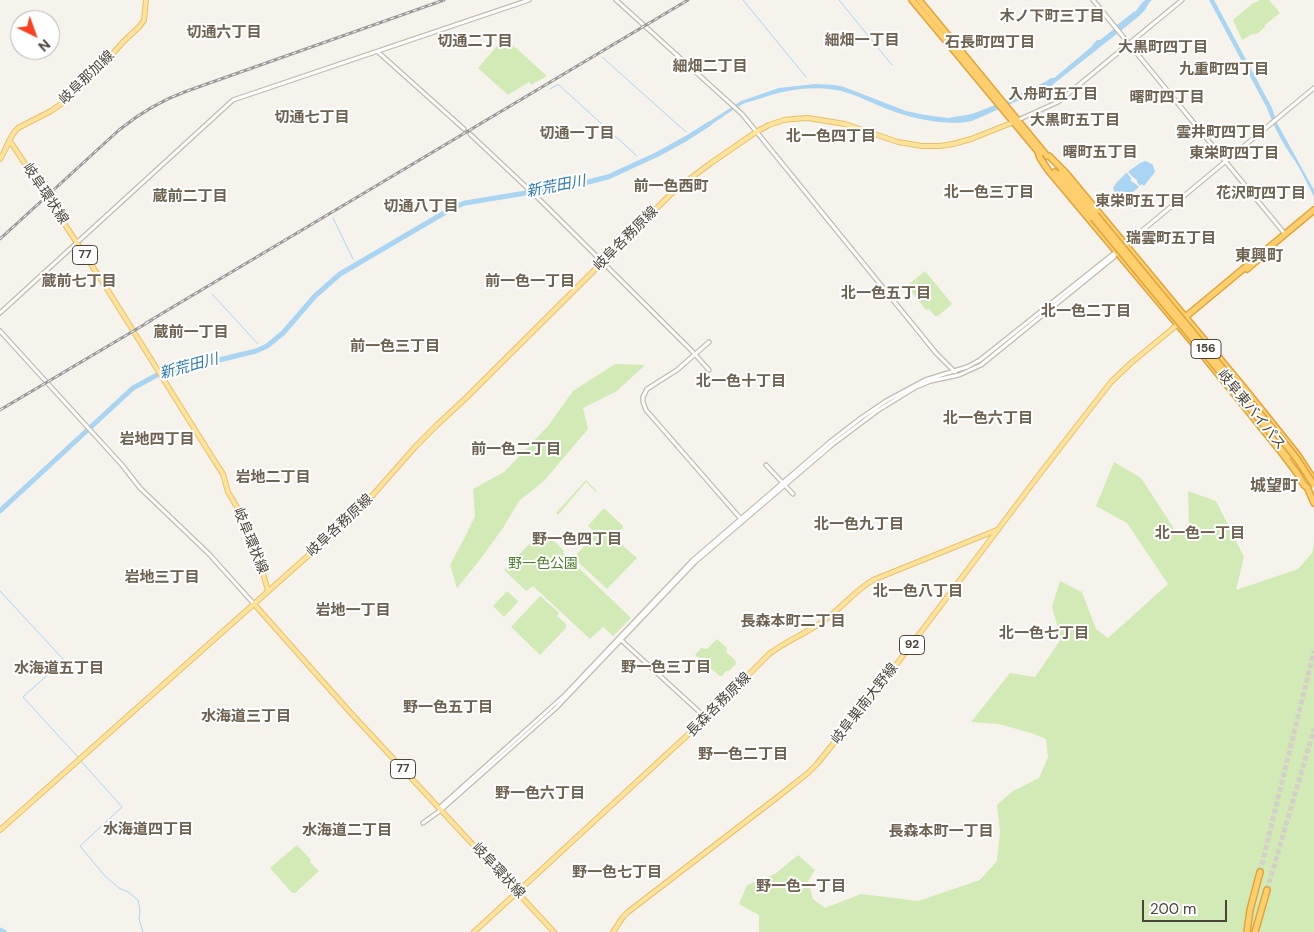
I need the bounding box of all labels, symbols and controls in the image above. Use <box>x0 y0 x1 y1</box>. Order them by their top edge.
district label: 木ノ下町三丁目 <box>1000 8 1104 26</box>
north arrow <box>10 10 60 60</box>
district label: 切通六丁目 <box>187 24 261 42</box>
district label: 細畑一丁目 <box>825 32 899 50</box>
district label: 切通二丁目 <box>438 33 512 51</box>
district label: 石長町四丁目 <box>945 34 1035 52</box>
text: N <box>35 35 54 56</box>
district label: 大黒町四丁目 <box>1118 39 1208 57</box>
street label: 岐阜那加線 <box>56 48 118 108</box>
district label: 細畑二丁目 <box>673 58 747 76</box>
district label: 九重町四丁目 <box>1179 61 1269 79</box>
district label: 入舟町五丁目 <box>1008 86 1098 104</box>
district label: 曙町四丁目 <box>1130 89 1204 107</box>
district label: 切通七丁目 <box>275 109 349 127</box>
district label: 大黒町五丁目 <box>1030 112 1120 130</box>
district label: 雲井町四丁目 <box>1176 124 1266 142</box>
district label: 切通一丁目 <box>540 125 614 143</box>
district label: 北一色四丁目 <box>786 128 876 146</box>
district label: 曙町五丁目 <box>1063 144 1137 162</box>
district label: 東栄町四丁目 <box>1189 145 1279 163</box>
street label: 岐阜環状線 <box>18 160 72 228</box>
water label: 新荒田川 <box>525 172 587 202</box>
district label: 前一色西町 <box>634 178 708 196</box>
district label: 北一色三丁目 <box>944 184 1034 202</box>
district label: 花沢町四丁目 <box>1216 185 1306 203</box>
district label: 蔵前二丁目 <box>153 188 227 206</box>
district label: 東栄町五丁目 <box>1095 193 1185 211</box>
district label: 切通八丁目 <box>384 198 458 216</box>
street label: 岐阜各務原線 <box>590 203 662 275</box>
district label: 瑞雲町五丁目 <box>1126 230 1216 248</box>
road number: 77 <box>72 246 98 264</box>
district label: 東興町 <box>1235 247 1283 267</box>
district label: 蔵前七丁目 <box>42 273 116 291</box>
district label: 前一色一丁目 <box>485 273 575 291</box>
district label: 北一色五丁目 <box>841 285 931 303</box>
district label: 北一色二丁目 <box>1041 303 1131 321</box>
district label: 蔵前一丁目 <box>154 324 228 342</box>
district label: 前一色三丁目 <box>350 338 440 356</box>
road number: 156 <box>1191 339 1221 358</box>
water label: 新荒田川 <box>158 351 220 383</box>
street label: 岐阜東バイパス <box>1214 367 1288 453</box>
district label: 北一色十丁目 <box>696 373 786 391</box>
district label: 北一色六丁目 <box>943 410 1033 428</box>
district label: 岩地四丁目 <box>120 431 194 449</box>
district label: 前一色二丁目 <box>471 441 561 459</box>
district label: 岩地二丁目 <box>236 469 310 487</box>
district label: 城望町 <box>1250 477 1298 497</box>
street label: 岐阜各務原線 <box>304 491 376 561</box>
street label: 岐阜環状線 <box>229 505 271 577</box>
district label: 北一色九丁目 <box>814 516 904 534</box>
district label: 北一色一丁目 <box>1155 525 1245 543</box>
district label: 野一色四丁目 <box>532 531 622 549</box>
park label: 野一色公園 <box>508 556 578 572</box>
district label: 岩地三丁目 <box>125 569 199 587</box>
district label: 北一色八丁目 <box>873 583 963 601</box>
district label: 岩地一丁目 <box>316 602 390 620</box>
district label: 長森本町二丁目 <box>741 613 845 631</box>
district label: 北一色七丁目 <box>999 625 1089 643</box>
road number: 92 <box>900 636 924 654</box>
district label: 野一色三丁目 <box>621 659 711 677</box>
district label: 水海道五丁目 <box>14 660 104 678</box>
street label: 岐阜巣南大野線 <box>828 660 902 748</box>
street label: 長森各務原線 <box>683 669 755 741</box>
district label: 野一色五丁目 <box>403 699 493 717</box>
district label: 水海道三丁目 <box>201 708 291 726</box>
district label: 野一色二丁目 <box>698 746 788 764</box>
road number: 77 <box>390 760 416 779</box>
district label: 野一色六丁目 <box>495 785 585 803</box>
district label: 水海道四丁目 <box>103 821 193 839</box>
district label: 水海道二丁目 <box>302 822 392 840</box>
district label: 長森本町一丁目 <box>889 823 993 841</box>
street label: 岐阜環状線 <box>468 840 528 902</box>
district label: 野一色七丁目 <box>572 864 662 882</box>
district label: 野一色一丁目 <box>756 878 846 896</box>
scale bar <box>1144 890 1229 922</box>
text: 200 m <box>1150 899 1196 919</box>

